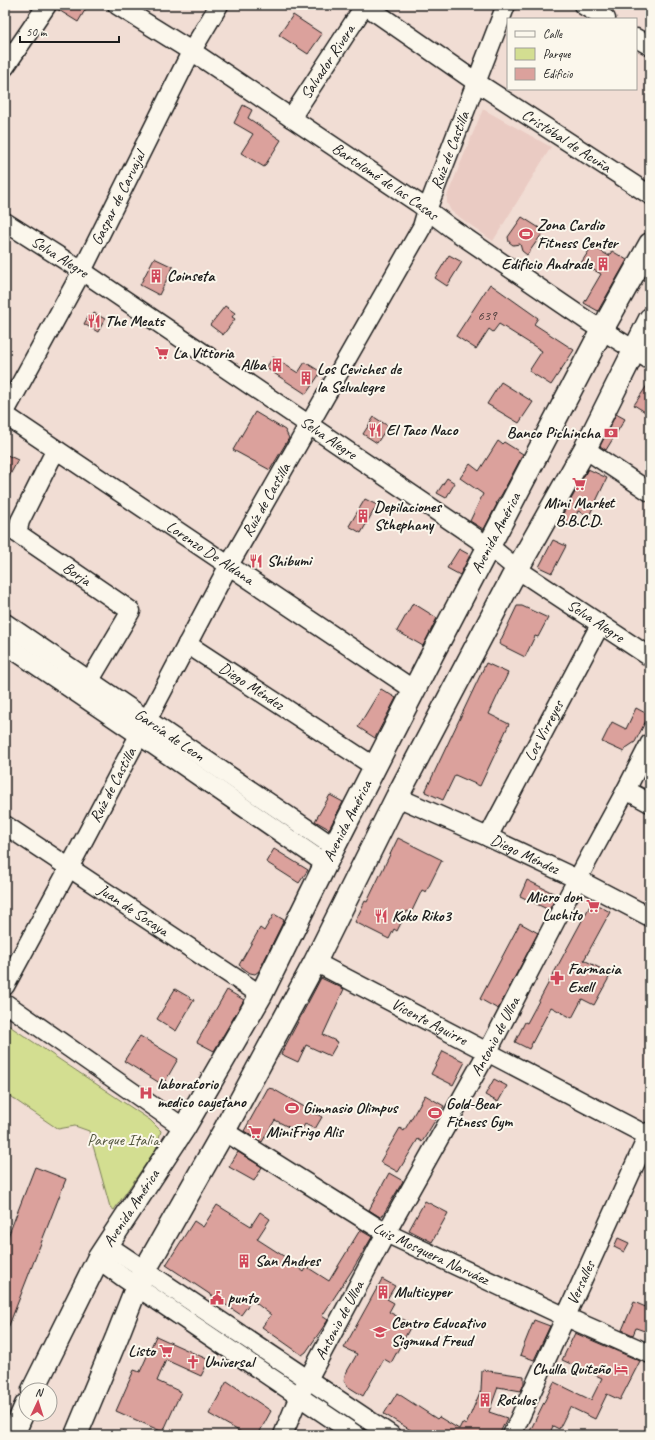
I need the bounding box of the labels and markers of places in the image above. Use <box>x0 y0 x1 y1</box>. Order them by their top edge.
place label: Zona Cardio Fitness Center <box>537 215 620 253</box>
sports icon: Zona Cardio Fitness Center <box>518 226 534 242</box>
place label: Edificio Andrade <box>501 254 594 274</box>
building icon: Edificio Andrade <box>595 256 611 272</box>
place label: Coinseta <box>167 266 216 286</box>
building icon: Coinseta <box>148 268 164 284</box>
place label: The Meats <box>105 311 165 331</box>
restaurant icon: The Meats <box>86 313 102 329</box>
place label: La Vittoria <box>173 343 235 363</box>
supermarket icon: La Vittoria <box>154 345 170 361</box>
place label: Alba <box>241 355 268 375</box>
building icon: Alba <box>269 357 285 373</box>
place label: Los Ceviches de la Selvalegre <box>317 359 403 397</box>
building icon: Los Ceviches de la Selvalegre <box>298 370 314 386</box>
place label: El Taco Naco <box>386 420 459 440</box>
restaurant icon: El Taco Naco <box>367 422 383 438</box>
place label: Banco Pichincha <box>507 423 601 443</box>
bank icon: Banco Pichincha <box>603 425 619 441</box>
supermarket icon: Mini Market B.B.C.D. <box>571 476 587 492</box>
place label: Mini Market B.B.C.D. <box>544 493 616 531</box>
place label: Depilaciones Sthephany <box>374 497 443 535</box>
building icon: Depilaciones Sthephany <box>355 508 371 524</box>
place label: Shibumi <box>267 551 314 571</box>
restaurant icon: Shibumi <box>248 553 264 569</box>
place label: Micro don Luchito <box>526 887 583 925</box>
supermarket icon: Micro don Luchito <box>585 898 601 914</box>
place label: Koko Riko3 <box>392 906 453 926</box>
restaurant icon: Koko Riko3 <box>373 908 389 924</box>
place label: Farmacia Exell <box>568 959 622 997</box>
pharmacy icon: Farmacia Exell <box>549 970 565 986</box>
place label: laboratorio medico cayetano <box>157 1074 247 1112</box>
hospital icon: laboratorio medico cayetano <box>138 1085 154 1101</box>
place label: Gold-Bear Fitness Gym <box>446 1094 513 1132</box>
place label: Gimnasio Olimpus <box>303 1098 399 1118</box>
sports icon: Gimnasio Olimpus <box>284 1100 300 1116</box>
sports icon: Gold-Bear Fitness Gym <box>427 1105 443 1121</box>
place label: MiniFrigo Alis <box>266 1122 345 1142</box>
supermarket icon: MiniFrigo Alis <box>247 1124 263 1140</box>
place label: San Andres <box>255 1251 322 1271</box>
building icon: San Andres <box>236 1253 252 1269</box>
place label: Multicyper <box>394 1282 454 1302</box>
building icon: Multicyper <box>375 1284 391 1300</box>
place label: punto <box>228 1288 260 1308</box>
public building icon: punto <box>209 1290 225 1306</box>
place label: Centro Educativo Sigmund Freud <box>391 1313 487 1351</box>
school or university icon: Centro Educativo Sigmund Freud <box>372 1324 388 1340</box>
place label: Listo <box>128 1341 157 1361</box>
supermarket icon: Listo <box>158 1343 174 1359</box>
place label: Universal <box>204 1352 257 1372</box>
church icon: Universal <box>185 1354 201 1370</box>
place label: Chulla Quiteño <box>532 1359 611 1379</box>
hotel icon: Chulla Quiteño <box>613 1361 629 1377</box>
place label: Rotulos <box>496 1390 537 1410</box>
building icon: Rotulos <box>477 1392 493 1408</box>

